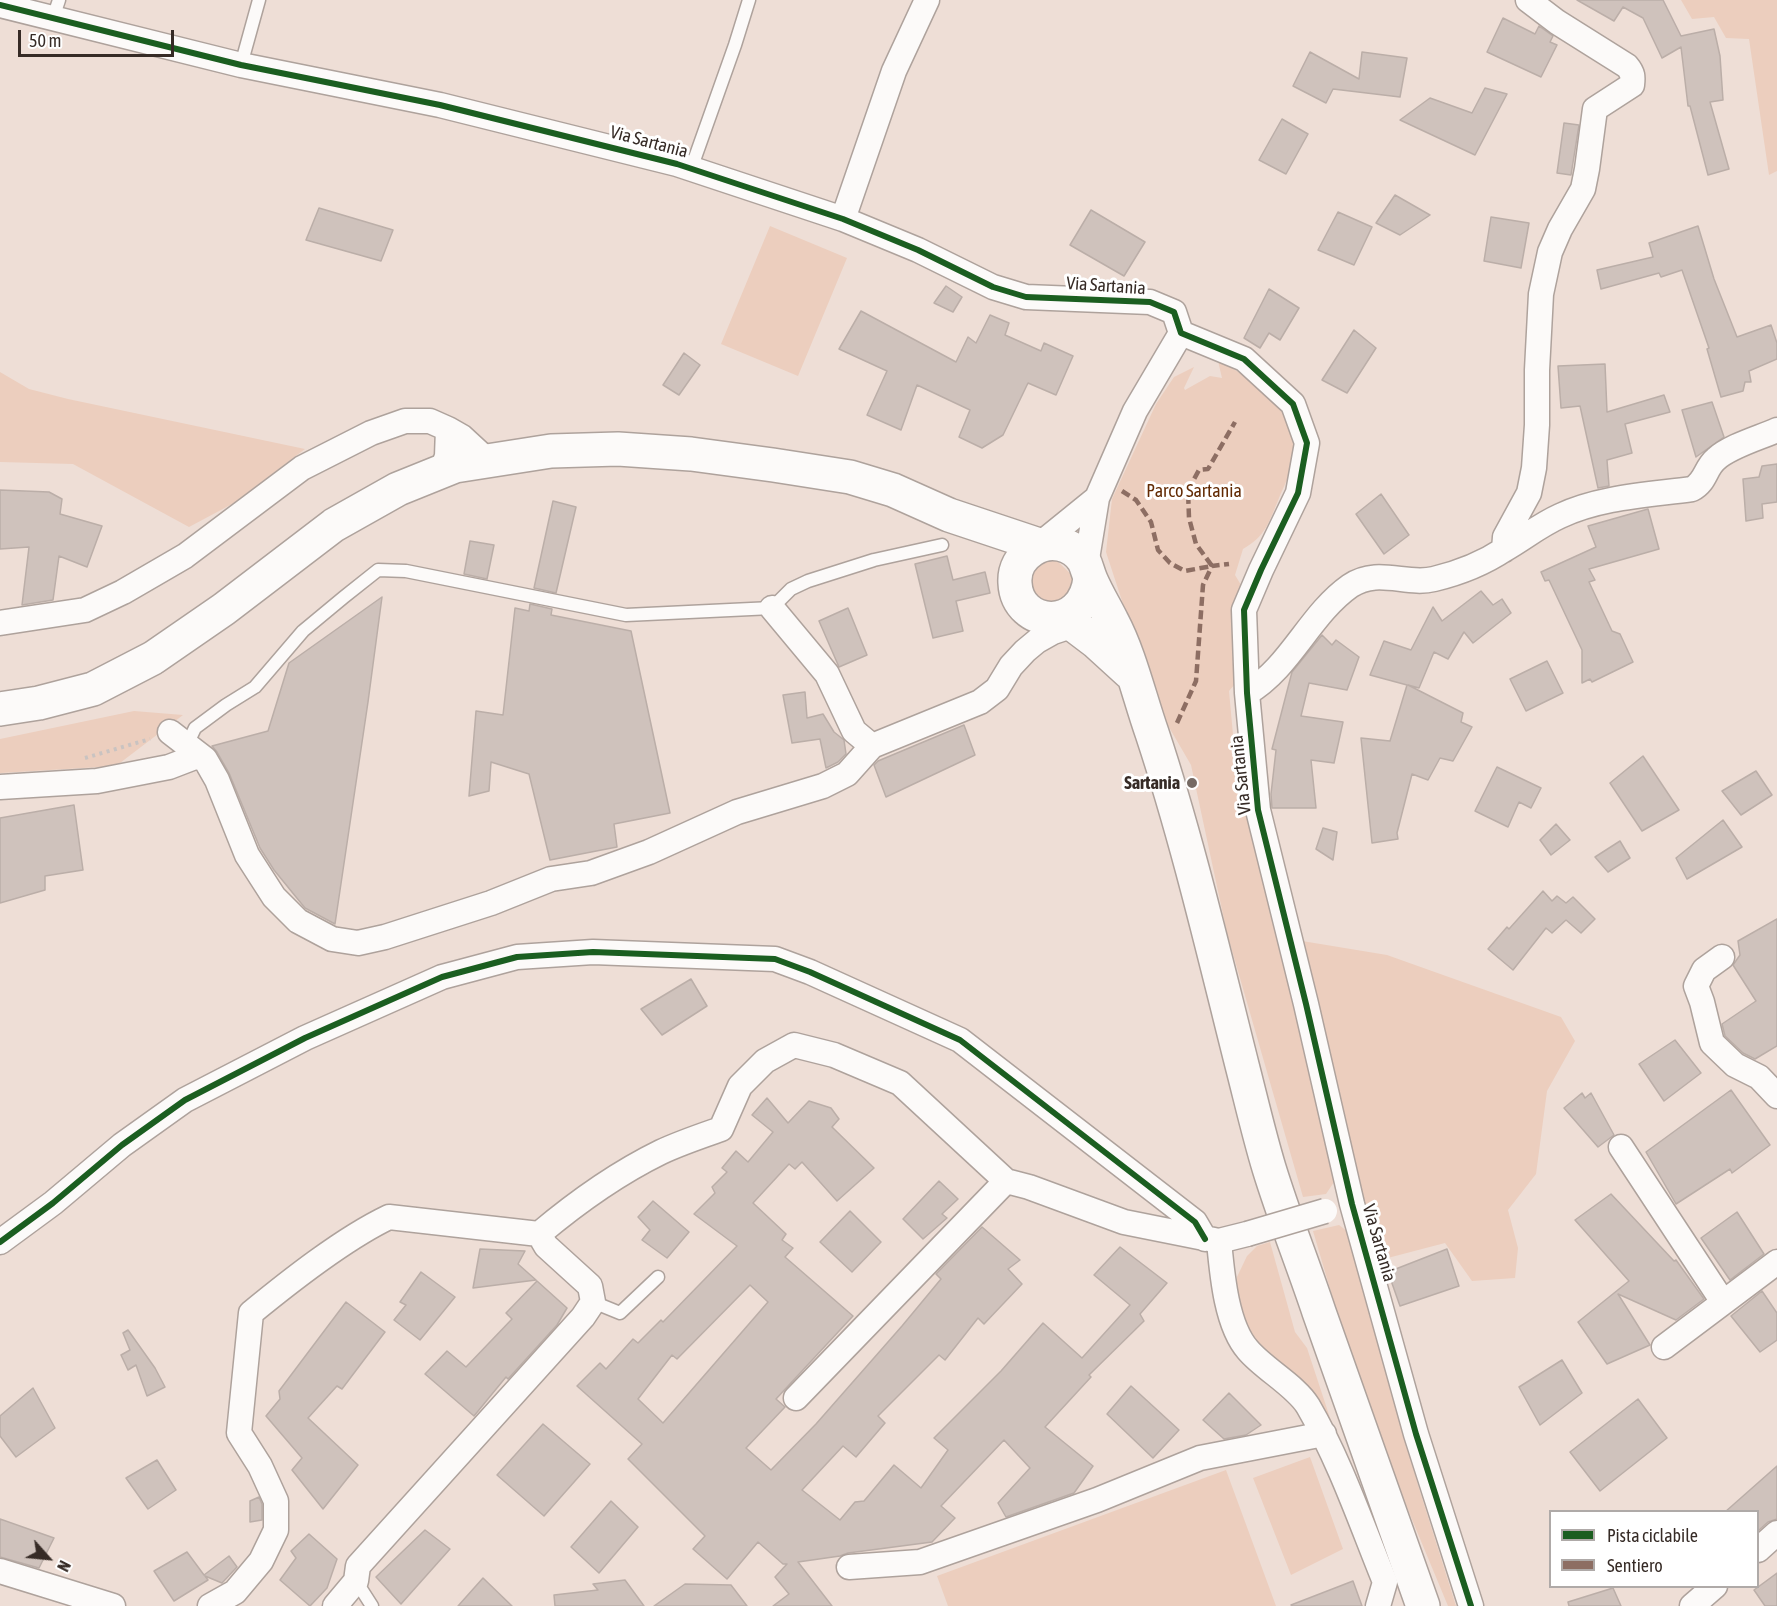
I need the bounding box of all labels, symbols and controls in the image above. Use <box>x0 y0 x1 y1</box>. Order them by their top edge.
scale bar <box>21 18 177 56</box>
text: 50 m <box>29 30 61 51</box>
street label: Via Sartania <box>608 121 690 163</box>
street label: Via Sartania <box>1066 272 1146 300</box>
park label: Parco Sartania <box>1146 480 1242 502</box>
street label: Via Sartania <box>1226 734 1256 816</box>
place label: Sartania <box>1124 772 1180 794</box>
marker: Sartania <box>1185 776 1199 790</box>
street label: Via Sartania <box>1358 1202 1400 1284</box>
legend <box>1549 1510 1759 1588</box>
text: Pista ciclabile <box>1607 1525 1698 1546</box>
north arrow <box>18 1528 78 1588</box>
text: Sentiero <box>1607 1555 1663 1576</box>
text: N <box>54 1558 74 1574</box>

